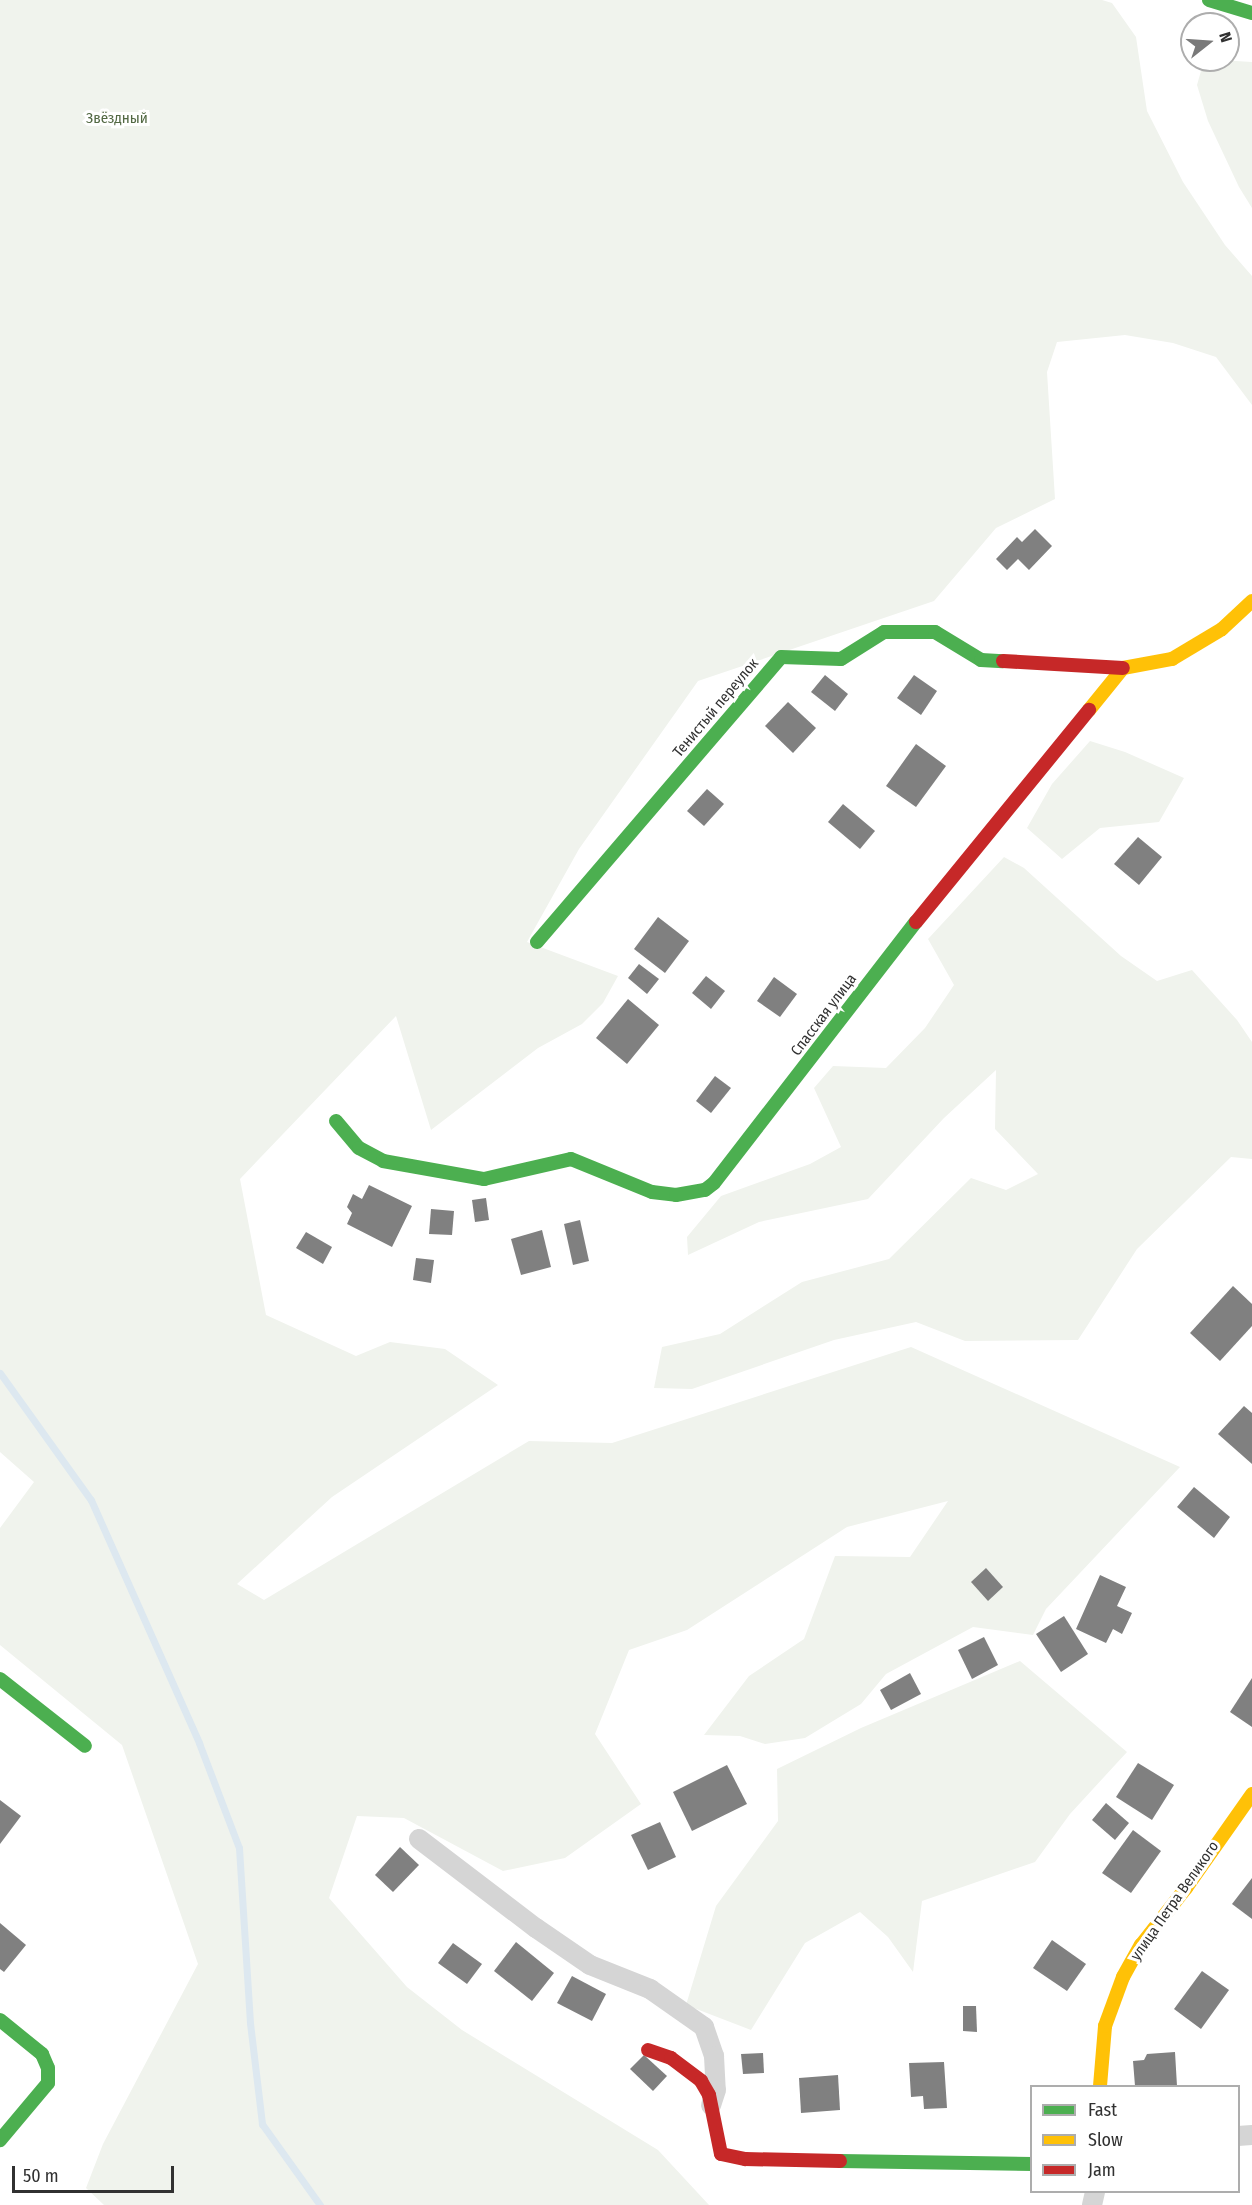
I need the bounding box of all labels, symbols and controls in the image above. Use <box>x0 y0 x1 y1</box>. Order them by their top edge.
north arrow <box>1180 12 1240 72</box>
text: N <box>1215 30 1236 45</box>
park label: Звёздный <box>86 110 148 128</box>
street label: Тенистый переулок <box>669 655 763 761</box>
street label: Спасская улица <box>787 970 861 1060</box>
street label: улица Петра Великого <box>1127 1838 1223 1964</box>
legend <box>1030 2085 1240 2193</box>
text: Fast <box>1088 2099 1117 2121</box>
text: Slow <box>1088 2129 1123 2151</box>
scale bar <box>15 2154 177 2192</box>
text: Jam <box>1088 2159 1116 2181</box>
text: 50 m <box>23 2165 59 2187</box>

